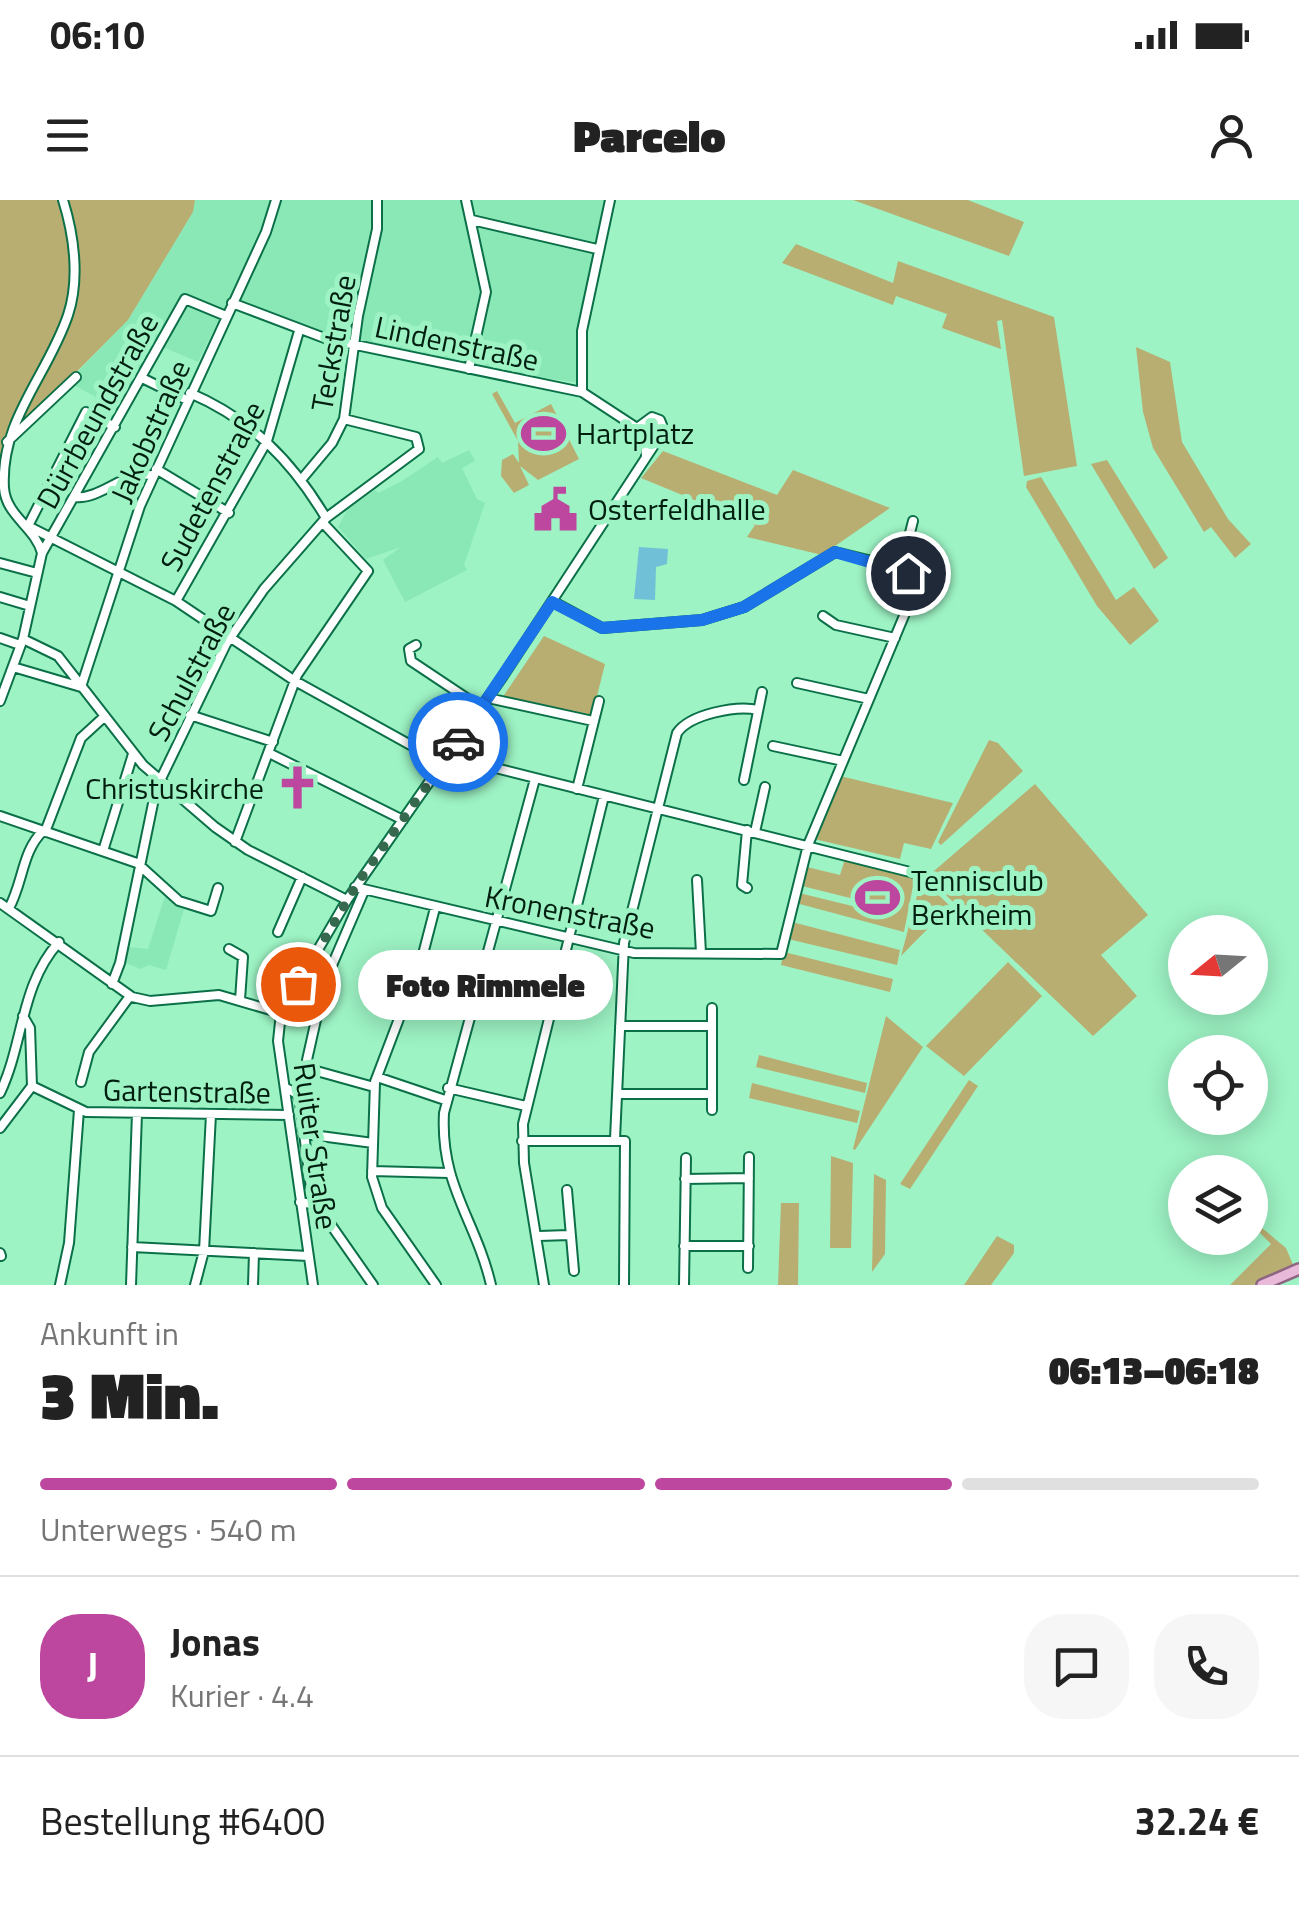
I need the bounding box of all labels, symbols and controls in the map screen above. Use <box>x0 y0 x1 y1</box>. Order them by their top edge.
text: 06:10 <box>50 6 145 64</box>
text: Parcelo <box>573 101 726 169</box>
icon: menu <box>40 108 95 163</box>
icon: person <box>1204 108 1259 163</box>
street label: Teckstraße <box>298 271 368 415</box>
street label: Lindenstraße <box>371 303 543 383</box>
street label: Dürrbeundstraße <box>24 305 170 517</box>
street label: Jakobstraße <box>98 352 202 510</box>
street label: Sudetenstraße <box>148 393 276 579</box>
sports icon: Hartplatz <box>519 409 567 457</box>
place label: Hartplatz <box>576 410 694 456</box>
public building icon: Osterfeldhalle <box>531 485 579 533</box>
place label: Osterfeldhalle <box>588 486 766 532</box>
pin <box>866 531 951 616</box>
icon: home <box>881 546 936 601</box>
street label: Schulstraße <box>135 595 247 749</box>
courier <box>408 692 508 792</box>
icon: car <box>431 715 486 770</box>
church icon: Christuskirche <box>273 764 321 812</box>
place label: Christuskirche <box>85 765 264 811</box>
place label: Tennisclub Berkheim <box>911 857 1044 937</box>
street label: Kronenstraße <box>481 873 659 951</box>
sports icon: Tennisclub Berkheim <box>854 873 902 921</box>
north arrow <box>1168 915 1268 1015</box>
map controls <box>1168 915 1268 1255</box>
pin <box>256 942 341 1027</box>
callout: Foto Rimmele <box>358 949 613 1019</box>
icon: bag <box>271 957 326 1012</box>
text: Foto Rimmele <box>386 961 585 1009</box>
button: locate <box>1168 1035 1268 1135</box>
street label: Ruiter Straße <box>282 1060 350 1232</box>
street label: Gartenstraße <box>103 1067 271 1115</box>
button: layers <box>1168 1155 1268 1255</box>
text: Ankunft in <box>40 1309 179 1357</box>
text: 06:13–06:18 <box>1049 1341 1259 1399</box>
text: 3 Min. <box>40 1345 219 1444</box>
text: Unterwegs · 540 m <box>40 1505 296 1553</box>
text: Jonas <box>170 1613 260 1671</box>
button: chat <box>1024 1614 1129 1719</box>
button: phone <box>1154 1614 1259 1719</box>
text: J <box>87 1637 98 1695</box>
text: Kurier · 4.4 <box>170 1671 314 1719</box>
text: Bestellung #6400 <box>40 1792 325 1850</box>
text: 32.24 € <box>1135 1792 1259 1850</box>

